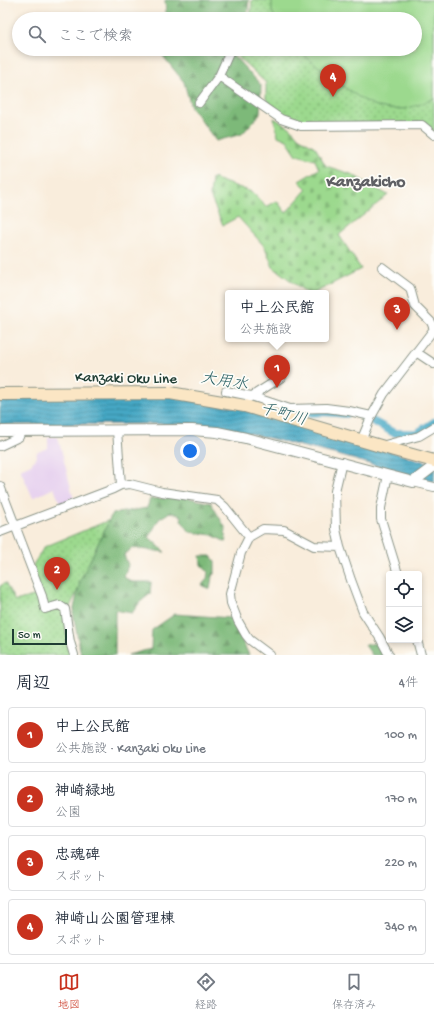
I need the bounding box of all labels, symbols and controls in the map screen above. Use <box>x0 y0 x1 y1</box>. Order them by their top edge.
search box <box>12 12 422 56</box>
icon: search <box>26 23 48 45</box>
text: ここで検索 <box>58 28 133 46</box>
pin: 4 <box>320 64 346 97</box>
district label: Kanzakicho <box>326 173 406 193</box>
popup <box>225 290 329 342</box>
pin: 3 <box>384 297 410 330</box>
text: 中上公民館 <box>239 300 315 318</box>
text: 公共施設 <box>239 323 292 338</box>
pin: 1 <box>264 355 290 388</box>
street label: Kanzaki Oku Line <box>75 369 177 389</box>
water label: 大用水 <box>199 369 249 396</box>
water label: 千町川 <box>257 400 309 431</box>
your location <box>180 441 200 461</box>
pin: 2 <box>44 557 70 590</box>
map controls <box>386 571 422 643</box>
button: locate <box>386 571 422 607</box>
button: layers <box>386 607 422 643</box>
scale bar <box>12 627 67 646</box>
text: 50 m <box>18 630 40 642</box>
text: 周辺 <box>16 675 50 695</box>
text: 4件 <box>399 676 418 691</box>
text: 中上公民館 <box>55 719 130 737</box>
text: 1 <box>27 728 33 743</box>
text: 100 m <box>385 728 417 743</box>
text: 公共施設 · Kanzaki Oku Line <box>55 742 206 757</box>
text: 神崎緑地 <box>55 783 115 801</box>
text: 2 <box>27 792 33 807</box>
text: 170 m <box>385 792 417 807</box>
text: 公園 <box>55 806 81 821</box>
text: 忠魂碑 <box>55 847 100 865</box>
text: 3 <box>27 856 33 871</box>
text: 220 m <box>385 856 417 871</box>
text: スポット <box>55 870 107 885</box>
text: 神崎山公園管理棟 <box>55 911 175 929</box>
text: 4 <box>27 920 33 935</box>
text: 340 m <box>384 920 417 935</box>
text: スポット <box>55 934 107 949</box>
tab: 地図 <box>58 971 80 1012</box>
tab: 経路 <box>195 971 217 1012</box>
tab: 保存済み <box>332 971 376 1012</box>

